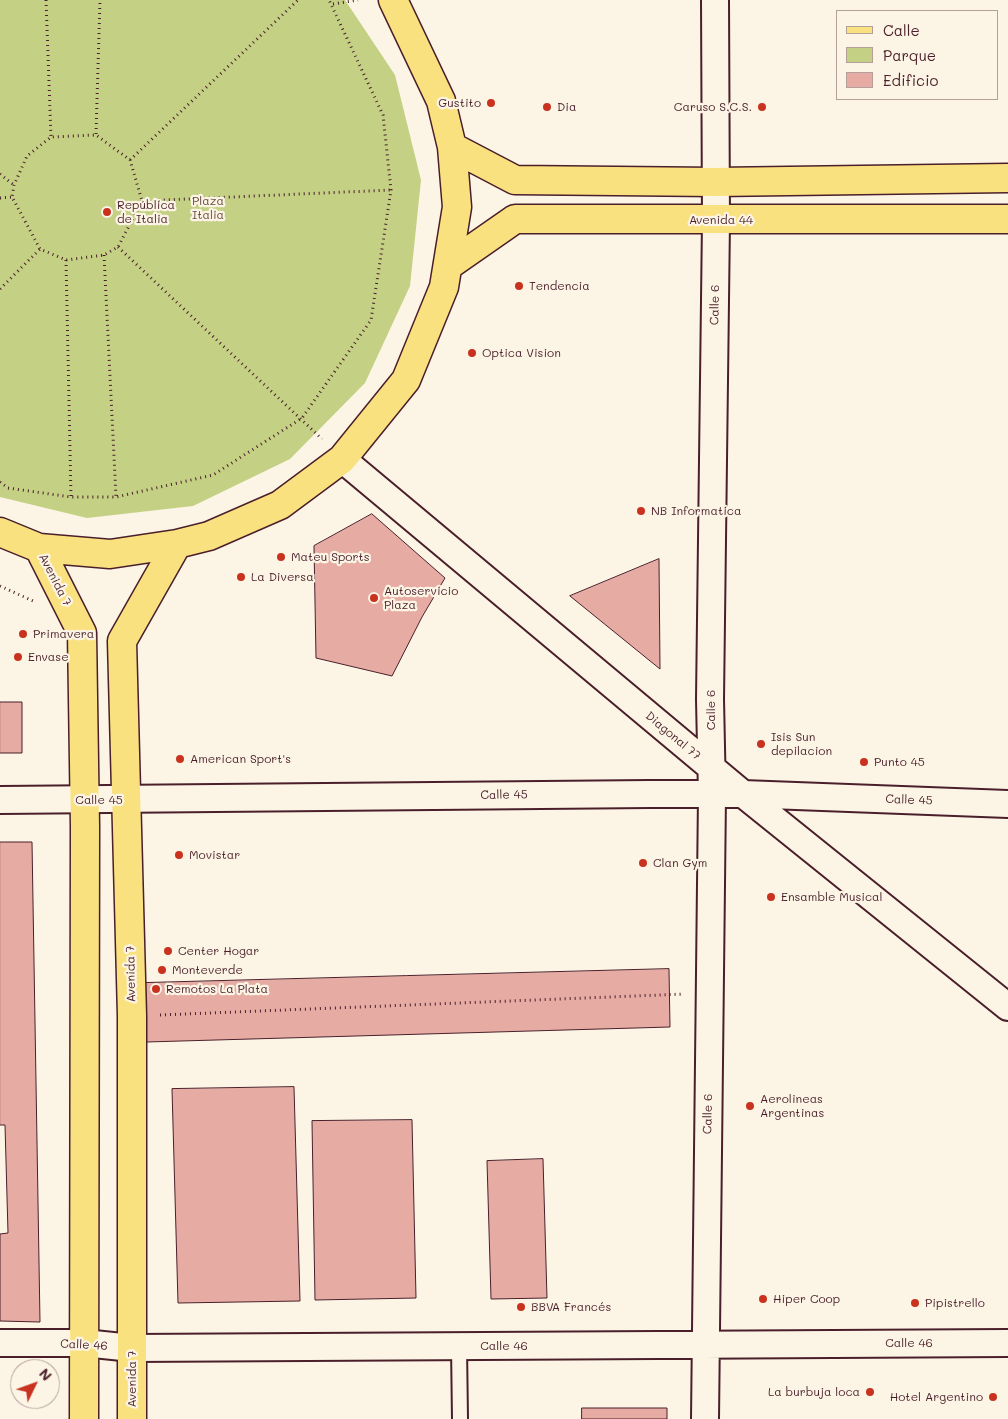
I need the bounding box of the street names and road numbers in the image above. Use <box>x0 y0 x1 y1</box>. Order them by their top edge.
street label: Avenida 44 <box>689 213 753 227</box>
street label: Calle 6 <box>707 285 723 325</box>
street label: Avenida 7 <box>36 551 74 609</box>
street label: Calle 6 <box>704 690 718 730</box>
street label: Diagonal 77 <box>642 709 704 763</box>
street label: Calle 45 <box>480 787 528 803</box>
street label: Calle 45 <box>885 792 933 808</box>
street label: Calle 45 <box>75 793 123 807</box>
street label: Avenida 7 <box>123 945 139 1003</box>
street label: Calle 6 <box>700 1094 716 1134</box>
street label: Calle 46 <box>885 1336 933 1350</box>
street label: Calle 46 <box>60 1337 108 1353</box>
street label: Calle 46 <box>480 1339 528 1353</box>
street label: Avenida 7 <box>125 1351 139 1407</box>

